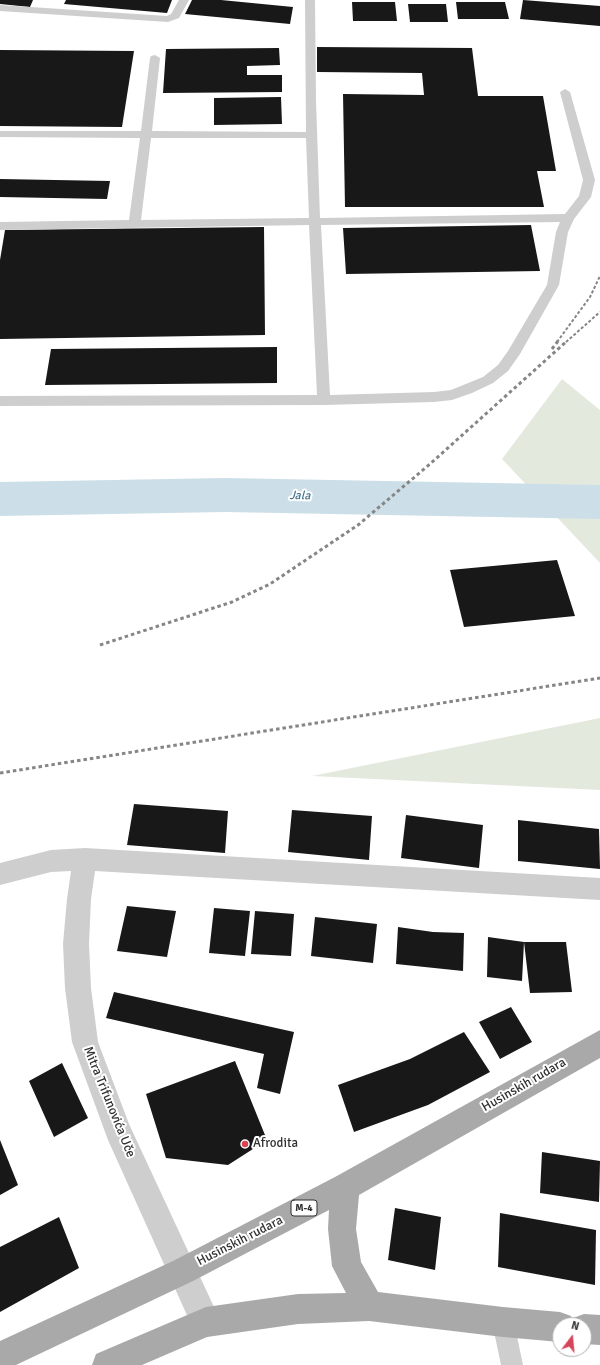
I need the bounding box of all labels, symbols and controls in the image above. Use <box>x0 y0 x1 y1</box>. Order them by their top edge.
water label: Jala <box>289 489 311 503</box>
street label: Mitra Trifunovića Uče <box>80 1044 138 1160</box>
street label: Husinskih rudara <box>479 1055 569 1115</box>
place label: Afrodita <box>253 1136 298 1152</box>
marker: Afrodita <box>240 1139 250 1149</box>
road number: M-4 <box>291 1200 317 1216</box>
street label: Husinskih rudara <box>194 1213 286 1269</box>
north arrow <box>552 1317 592 1357</box>
text: N <box>570 1319 581 1333</box>

